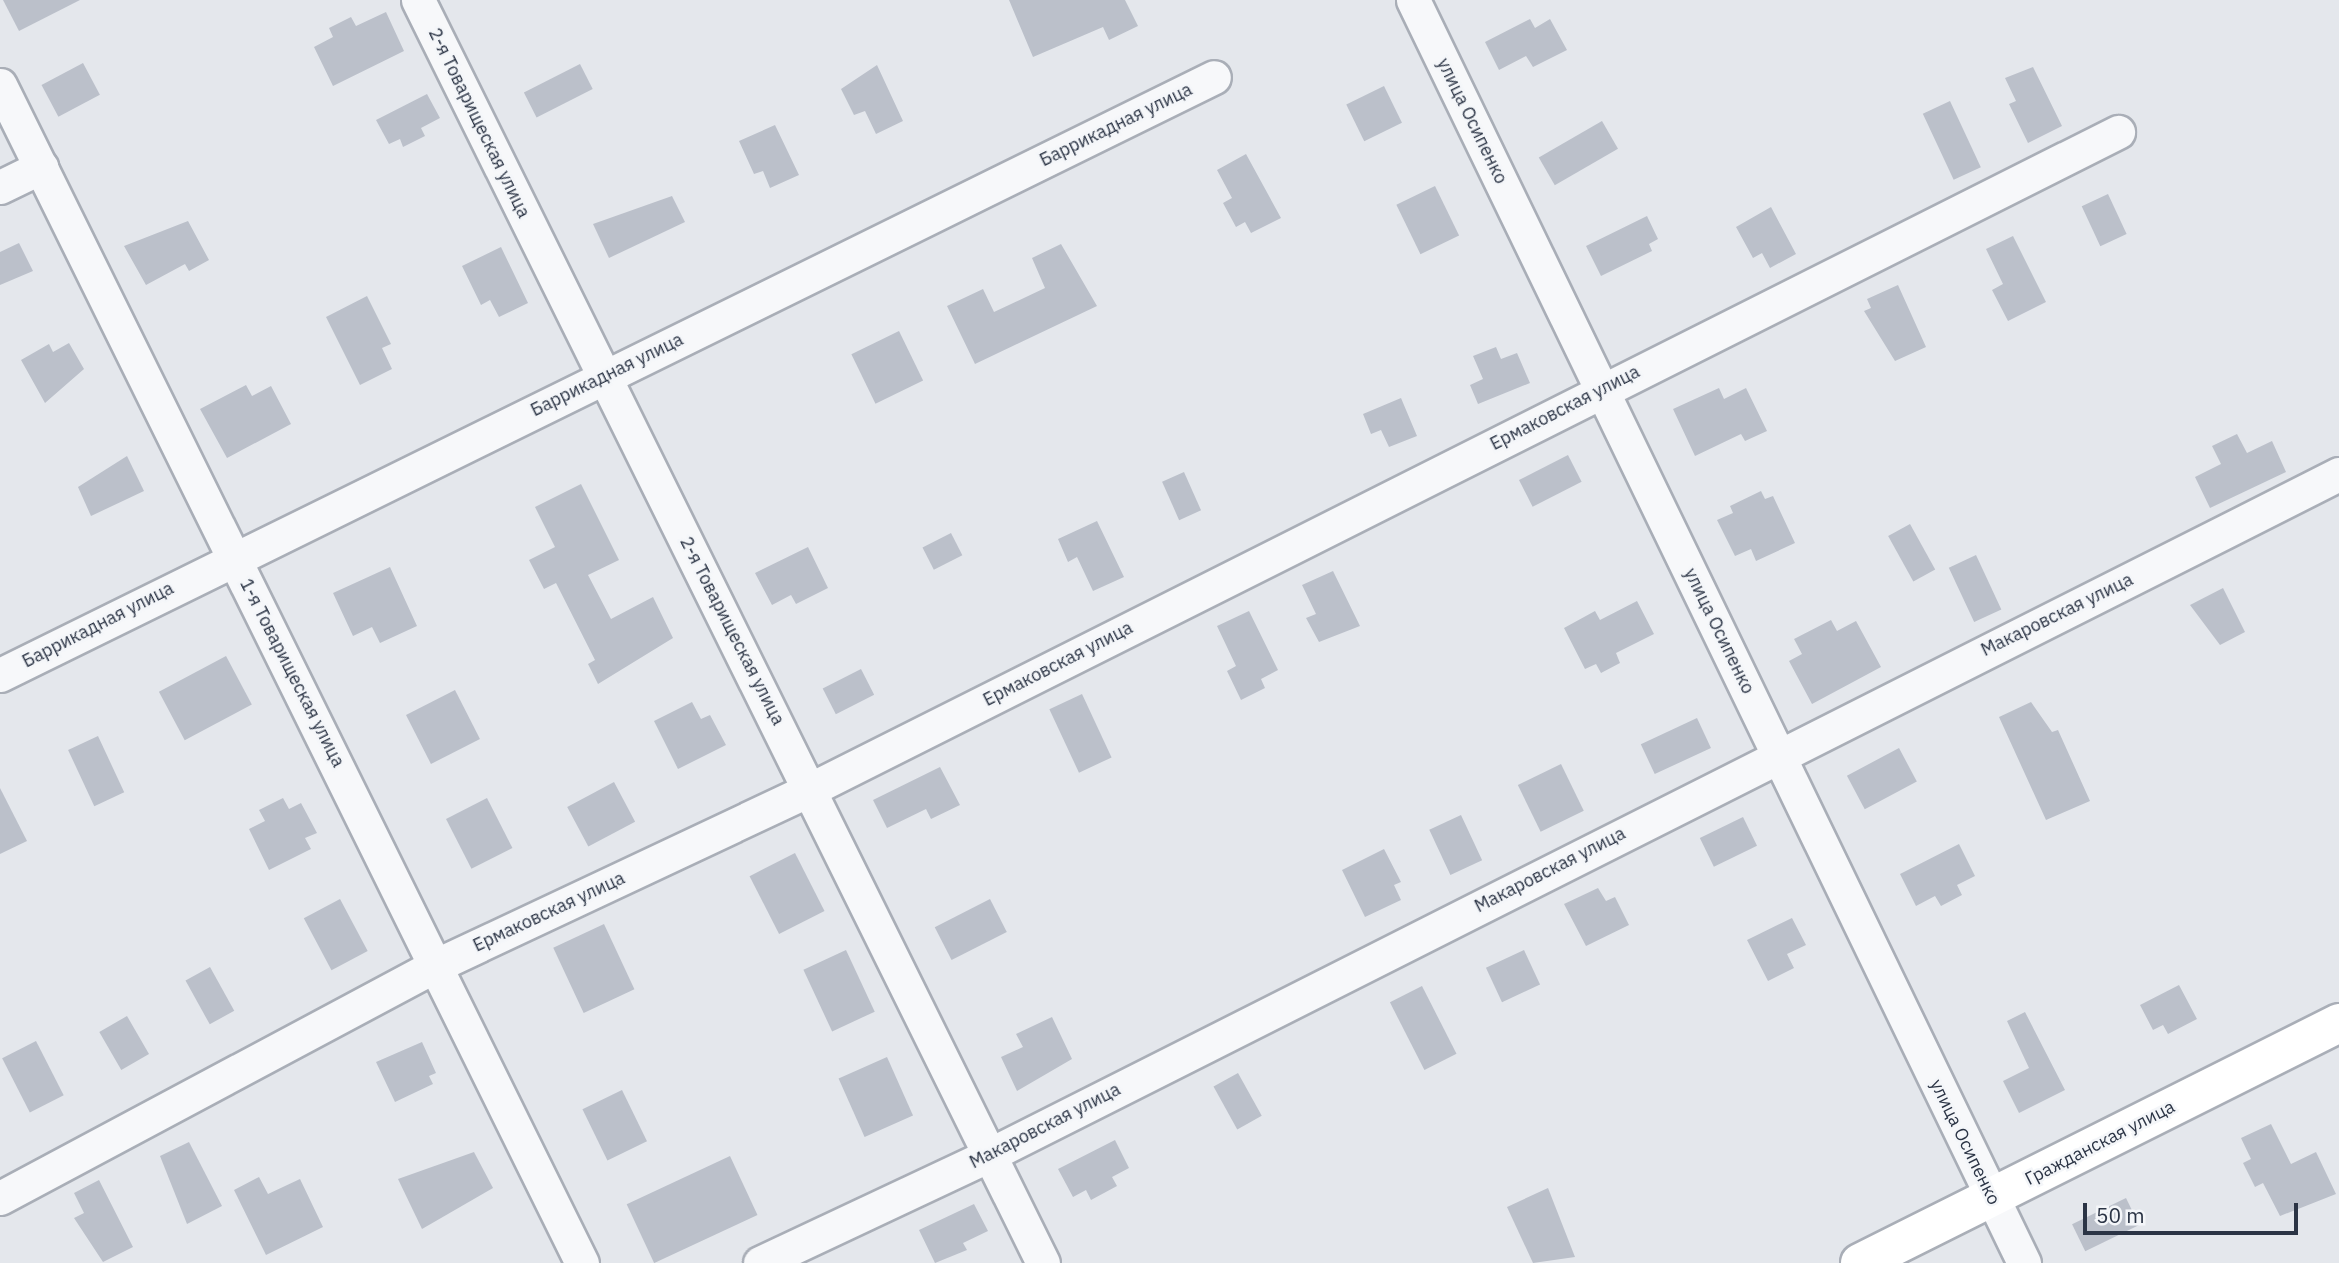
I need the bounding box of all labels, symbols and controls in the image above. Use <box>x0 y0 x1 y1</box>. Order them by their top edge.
street label: 2-я Товарищеская улица <box>424 25 534 221</box>
street label: улица Осипенко <box>1432 55 1512 187</box>
street label: Баррикадная улица <box>1036 79 1196 171</box>
street label: Баррикадная улица <box>527 329 687 421</box>
street label: Ермаковская улица <box>1487 361 1643 455</box>
street label: 2-я Товарищеская улица <box>675 533 789 729</box>
street label: улица Осипенко <box>1679 565 1759 697</box>
street label: Макаровская улица <box>1978 569 2136 661</box>
street label: 1-я Товарищеская улица <box>235 575 349 771</box>
street label: Баррикадная улица <box>19 577 177 673</box>
street label: Ермаковская улица <box>980 617 1136 711</box>
street label: Макаровская улица <box>1471 823 1629 917</box>
street label: Ермаковская улица <box>470 867 628 957</box>
street label: улица Осипенко <box>1925 1076 2005 1208</box>
street label: Макаровская улица <box>966 1079 1124 1173</box>
street label: Гражданская улица <box>2022 1096 2178 1190</box>
scale bar <box>2087 1190 2302 1234</box>
text: 50 m <box>2096 1201 2145 1229</box>

